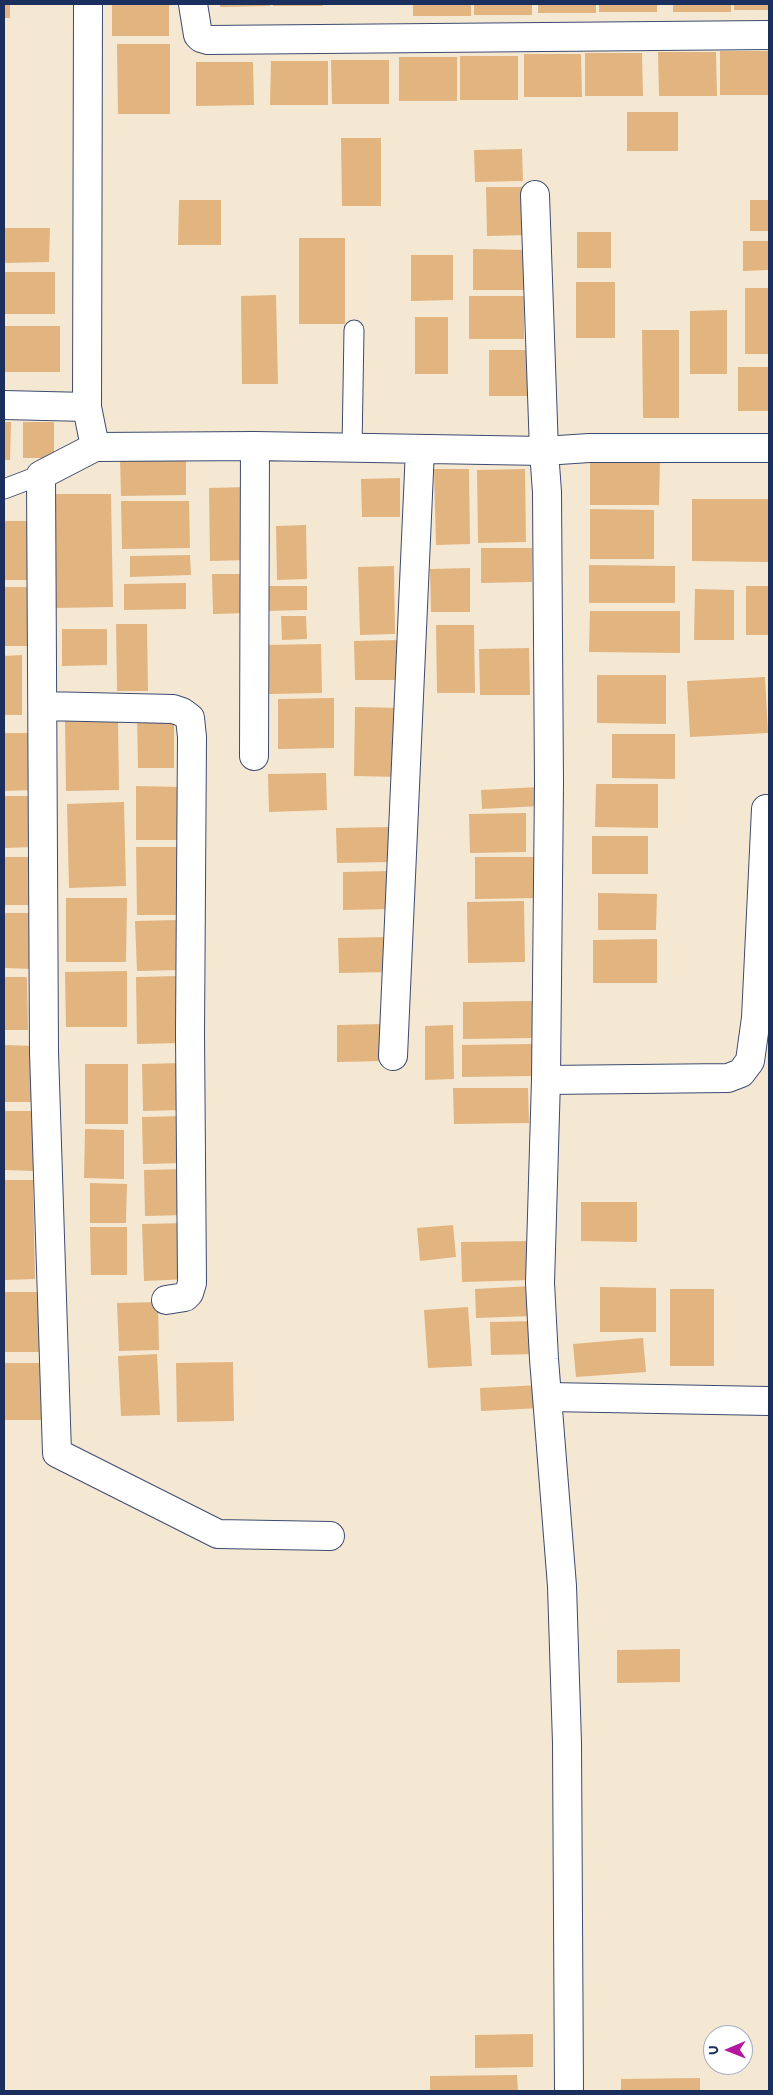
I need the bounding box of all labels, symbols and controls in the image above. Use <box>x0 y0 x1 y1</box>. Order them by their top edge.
north arrow <box>703 2025 753 2075</box>
text: U <box>705 2045 722 2055</box>

